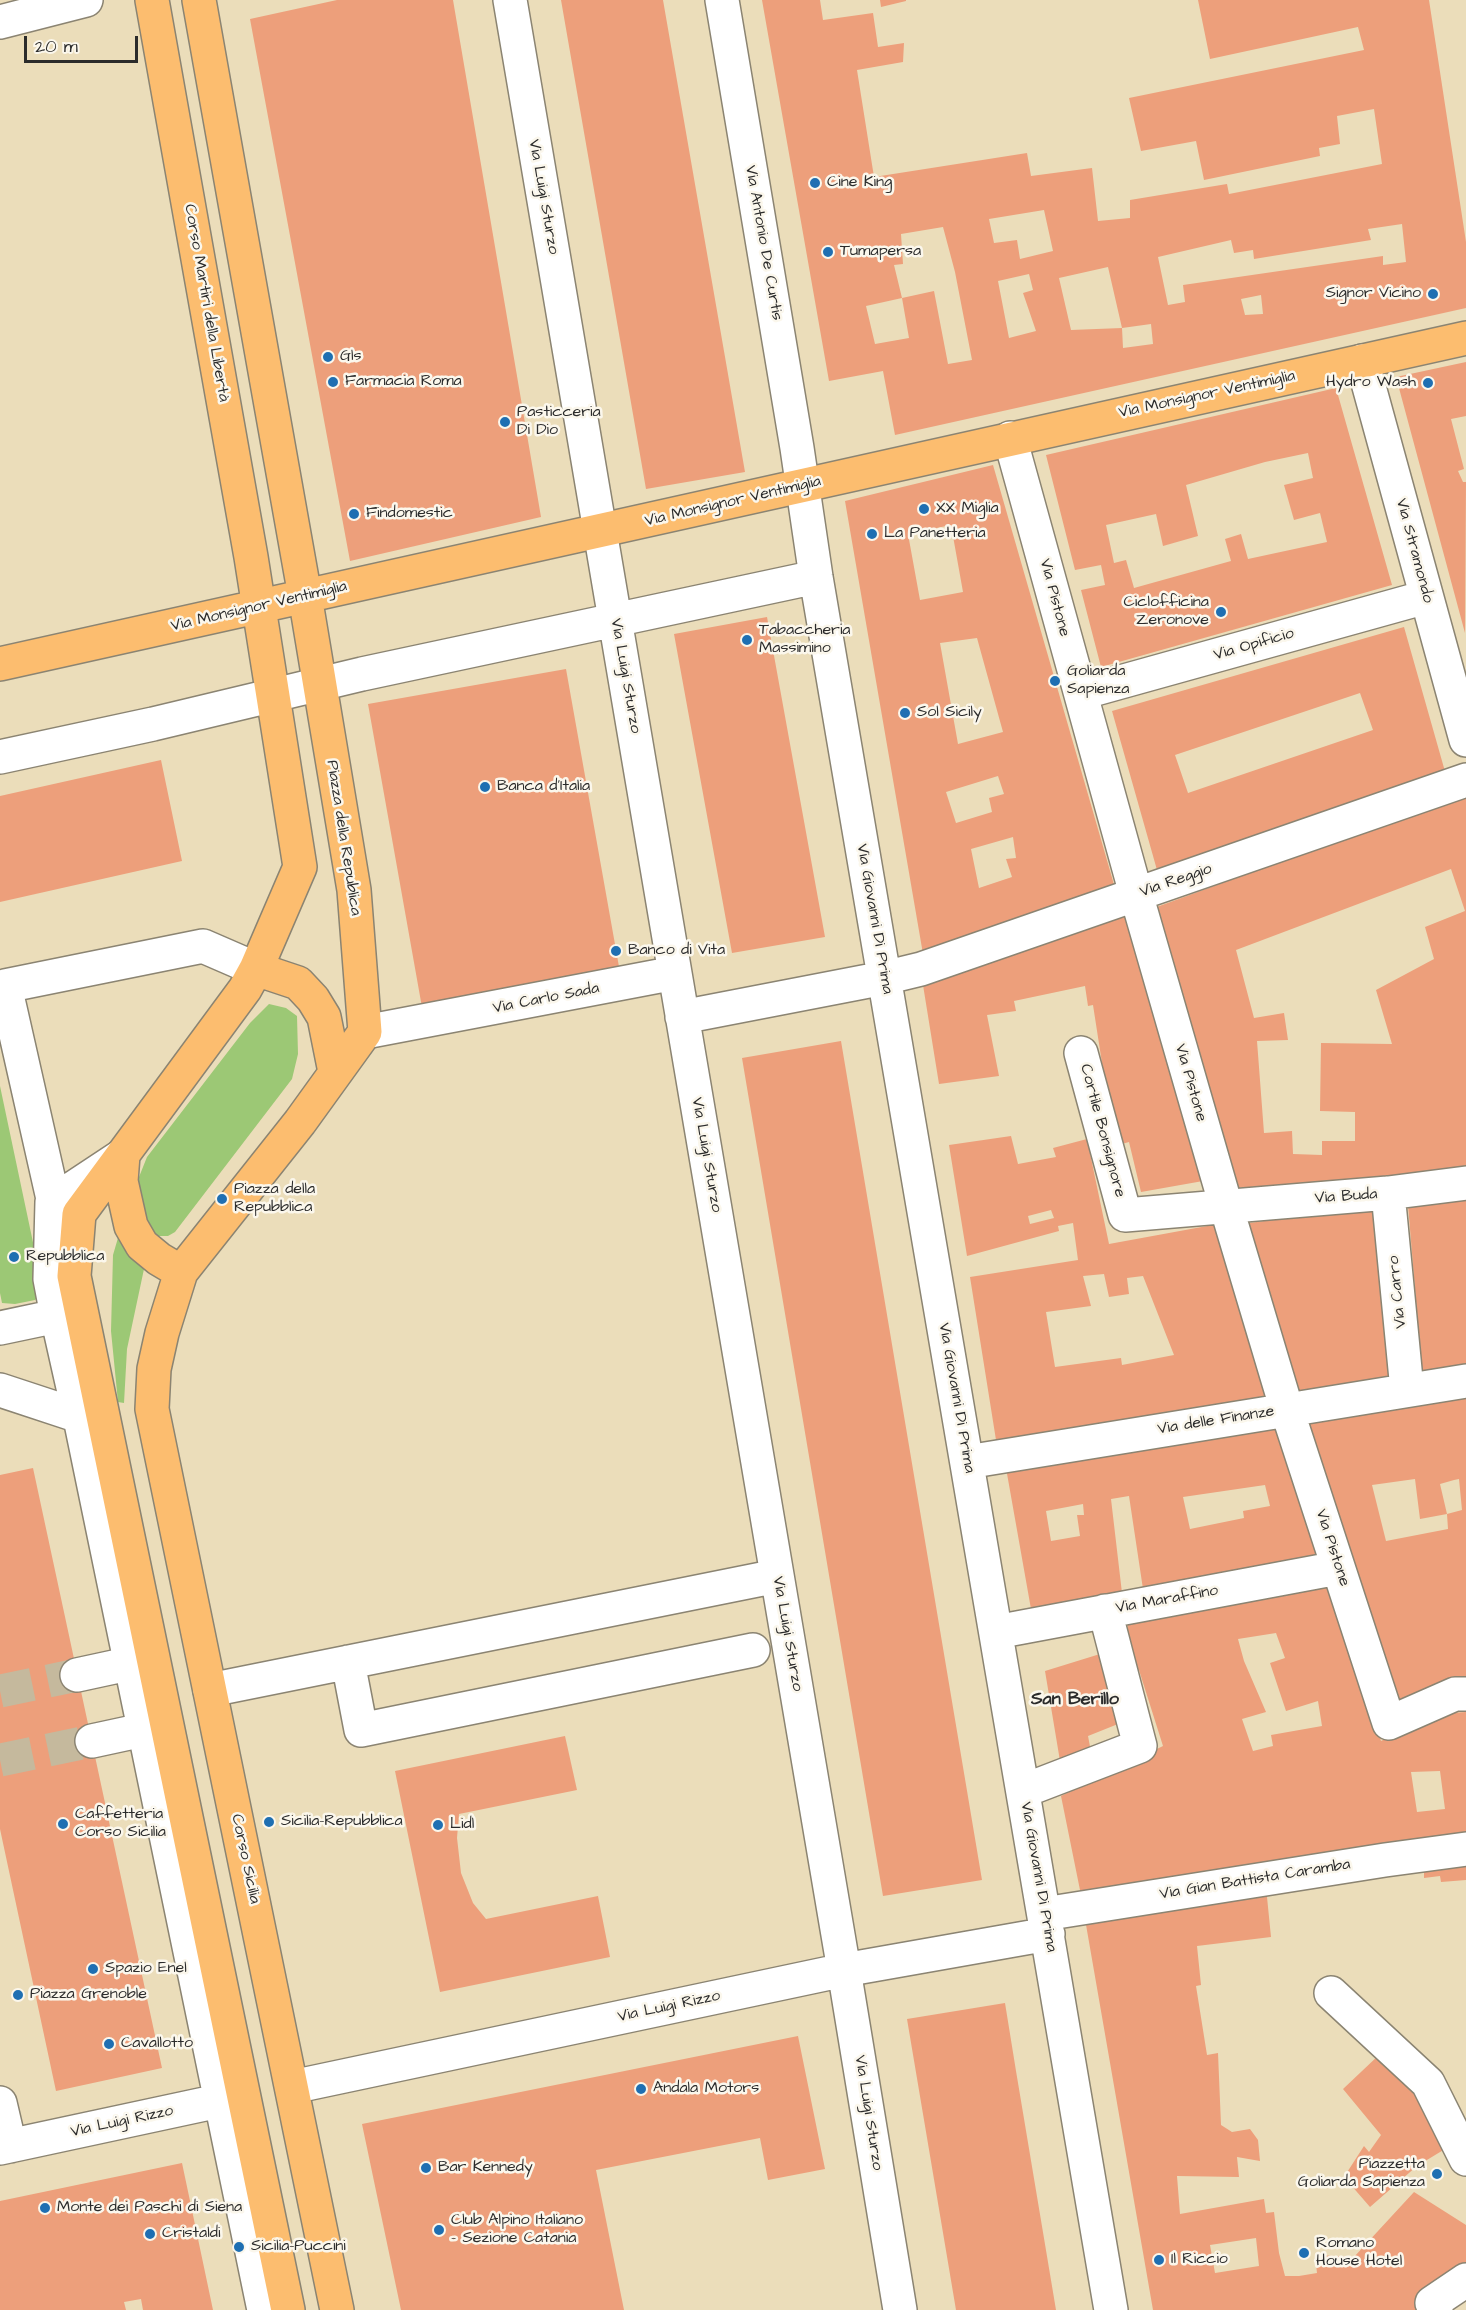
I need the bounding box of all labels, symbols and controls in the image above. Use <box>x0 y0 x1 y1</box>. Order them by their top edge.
scale bar <box>27 24 141 62</box>
text: 20 m <box>35 34 78 59</box>
street label: Via Luigi Sturzo <box>523 138 563 256</box>
street label: Via Antonio De Curtis <box>740 164 786 322</box>
place label: Cine King <box>827 173 892 193</box>
marker: Cine King <box>808 176 822 190</box>
street label: Corso Martiri della Libertà <box>179 203 233 403</box>
place label: Tumapersa <box>840 242 921 262</box>
marker: Tumapersa <box>821 245 835 259</box>
place label: Signor Vicino <box>1326 284 1421 304</box>
marker: Signor Vicino <box>1426 287 1440 301</box>
place label: Gls <box>340 347 362 367</box>
marker: Gls <box>321 350 335 364</box>
street label: Via Monsignor Ventimiglia <box>1117 367 1297 423</box>
place label: Farmacia Roma <box>345 372 462 392</box>
place label: Hydro Wash <box>1326 373 1416 393</box>
marker: Farmacia Roma <box>326 375 340 389</box>
marker: Hydro Wash <box>1421 376 1435 390</box>
place label: Pasticceria Di Dio <box>517 403 601 441</box>
marker: Pasticceria Di Dio <box>498 415 512 429</box>
street label: Via Monsignor Ventimiglia <box>643 472 823 532</box>
street label: Via Stramondo <box>1391 497 1437 605</box>
place label: XX Miglia <box>936 499 999 519</box>
marker: XX Miglia <box>917 502 931 516</box>
place label: Findomestic <box>366 504 453 524</box>
marker: Findomestic <box>347 507 361 521</box>
place label: La Panetteria <box>884 524 986 544</box>
marker: La Panetteria <box>865 527 879 541</box>
street label: Via Pistone <box>1034 557 1074 639</box>
street label: Via Monsignor Ventimiglia <box>169 577 349 637</box>
place label: Ciclofficina Zeronove <box>1124 593 1209 631</box>
marker: Ciclofficina Zeronove <box>1214 605 1228 619</box>
street label: Via Luigi Sturzo <box>605 617 645 735</box>
place label: Tabaccheria Massimino <box>759 621 850 659</box>
street label: Via Opificio <box>1212 624 1296 666</box>
marker: Tabaccheria Massimino <box>740 633 754 647</box>
place label: Goliarda Sapienza <box>1067 662 1129 700</box>
marker: Goliarda Sapienza <box>1048 674 1062 688</box>
place label: Sol Sicily <box>917 703 982 723</box>
marker: Sol Sicily <box>898 706 912 720</box>
street label: Piazza della Republica <box>321 759 365 917</box>
place label: Banca d'Italia <box>497 777 590 797</box>
marker: Banca d'Italia <box>478 780 492 794</box>
street label: Via Giovanni Di Prima <box>851 842 897 996</box>
street label: Via Reggio <box>1137 860 1215 902</box>
place label: Banco di Vita <box>628 941 725 961</box>
marker: Banco di Vita <box>609 944 623 958</box>
street label: Via Carlo Sada <box>491 979 601 1019</box>
street label: Via Pistone <box>1170 1042 1210 1124</box>
street label: Cortile Bonsignore <box>1075 1062 1129 1200</box>
street label: Via Luigi Sturzo <box>686 1096 726 1214</box>
place label: Piazza della Repubblica <box>234 1180 315 1218</box>
street label: Via Buda <box>1314 1185 1378 1209</box>
marker: Piazza della Repubblica <box>215 1192 229 1206</box>
place label: Repubblica <box>26 1247 104 1267</box>
marker: Repubblica <box>7 1250 21 1264</box>
street label: Via Carro <box>1385 1255 1411 1329</box>
street label: Via Giovanni Di Prima <box>933 1321 979 1475</box>
street label: Via delle Finanze <box>1156 1402 1276 1440</box>
street label: Via Pistone <box>1311 1507 1353 1589</box>
street label: Via Luigi Sturzo <box>767 1575 807 1693</box>
street label: Via Maraffino <box>1114 1582 1220 1618</box>
district label: San Berillo <box>1031 1689 1119 1711</box>
street label: Via Giovanni Di Prima <box>1015 1800 1061 1954</box>
place label: Caffetteria Corso Sicilia <box>75 1805 166 1843</box>
place label: Sicilia-Repubblica <box>281 1812 403 1832</box>
street label: Corso Sicilia <box>226 1813 264 1905</box>
marker: Sicilia-Repubblica <box>262 1815 276 1829</box>
place label: Lidl <box>450 1815 474 1835</box>
marker: Caffetteria Corso Sicilia <box>56 1817 70 1831</box>
marker: Lidl <box>431 1818 445 1832</box>
street label: Via Gian Battista Caramba <box>1158 1855 1352 1905</box>
place label: Spazio Enel <box>105 1959 187 1979</box>
marker: Spazio Enel <box>86 1962 100 1976</box>
place label: Piazza Grenoble <box>30 1985 147 2005</box>
street label: Via Luigi Rizzo <box>616 1987 722 2027</box>
marker: Piazza Grenoble <box>11 1988 25 2002</box>
place label: Cavallotto <box>121 2034 193 2054</box>
marker: Cavallotto <box>102 2037 116 2051</box>
street label: Via Luigi Sturzo <box>849 2054 887 2172</box>
place label: Andala Motors <box>653 2079 759 2099</box>
marker: Andala Motors <box>634 2082 648 2096</box>
street label: Via Luigi Rizzo <box>69 2102 175 2142</box>
place label: Piazzetta Goliarda Sapienza <box>1298 2155 1425 2193</box>
place label: Bar Kennedy <box>438 2158 533 2178</box>
marker: Bar Kennedy <box>419 2161 433 2175</box>
marker: Piazzetta Goliarda Sapienza <box>1430 2167 1444 2181</box>
place label: Monte dei Paschi di Siena <box>57 2198 242 2218</box>
marker: Monte dei Paschi di Siena <box>38 2201 52 2215</box>
place label: Club Alpino Italiano - Sezione Catania <box>451 2211 583 2249</box>
marker: Club Alpino Italiano - Sezione Catania <box>432 2223 446 2237</box>
place label: Cristaldi <box>162 2224 220 2244</box>
marker: Cristaldi <box>143 2227 157 2241</box>
place label: Romano House Hotel <box>1316 2234 1402 2272</box>
place label: Sicilia-Puccini <box>251 2237 346 2257</box>
marker: Sicilia-Puccini <box>232 2240 246 2254</box>
marker: Romano House Hotel <box>1297 2246 1311 2260</box>
place label: Il Riccio <box>1171 2250 1228 2270</box>
marker: Il Riccio <box>1152 2253 1166 2267</box>

